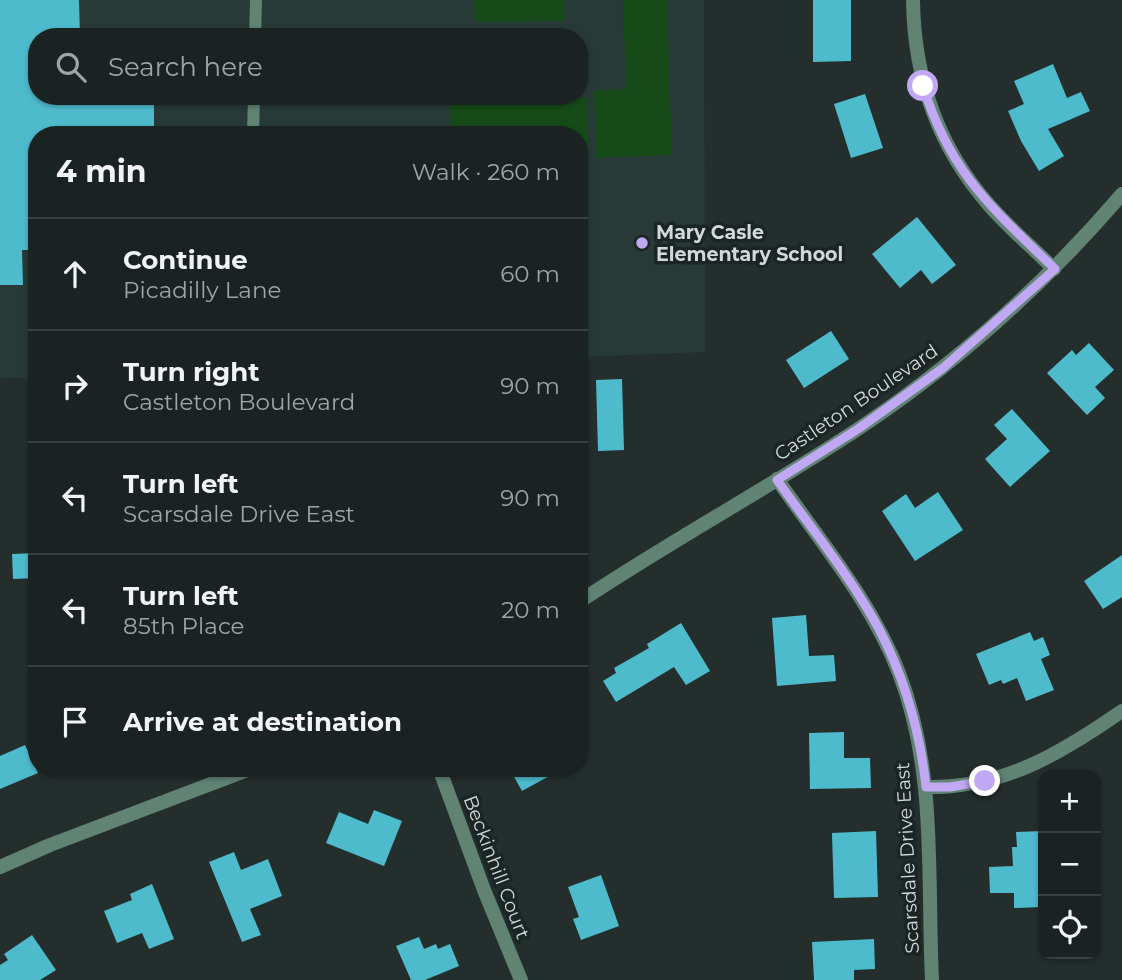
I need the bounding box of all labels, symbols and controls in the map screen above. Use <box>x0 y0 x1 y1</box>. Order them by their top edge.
search box <box>28 28 588 105</box>
icon: search <box>52 48 90 86</box>
text: Search here <box>108 51 263 83</box>
route start <box>907 70 938 101</box>
text: 4 min <box>56 153 146 190</box>
text: Walk · 260 m <box>412 158 560 186</box>
place label: Mary Casle Elementary School <box>656 221 843 266</box>
marker: Mary Casle Elementary School <box>634 235 650 251</box>
text: Continue <box>123 244 248 276</box>
icon: ahead <box>56 255 94 293</box>
text: 60 m <box>500 260 560 288</box>
text: Picadilly Lane <box>123 276 281 304</box>
street label: Castleton Boulevard <box>770 339 942 466</box>
text: Turn right <box>123 356 259 388</box>
icon: right <box>56 367 94 405</box>
text: 90 m <box>500 372 560 400</box>
text: Castleton Boulevard <box>123 388 355 416</box>
text: Turn left <box>123 468 239 500</box>
icon: left <box>56 479 94 517</box>
text: 90 m <box>500 484 560 512</box>
text: Scarsdale Drive East <box>123 500 355 528</box>
text: Turn left <box>123 580 239 612</box>
icon: left <box>56 591 94 629</box>
text: 20 m <box>501 596 560 624</box>
text: 85th Place <box>123 612 245 640</box>
icon: arrive <box>56 703 94 741</box>
text: Arrive at destination <box>123 706 402 738</box>
street label: Scarsdale Drive East <box>891 761 924 954</box>
route end <box>969 765 1000 796</box>
map controls <box>1038 770 1101 959</box>
button: + <box>1038 770 1101 833</box>
street label: Beckinhill Court <box>459 792 535 943</box>
button: − <box>1038 833 1101 896</box>
button: locate <box>1038 896 1101 959</box>

